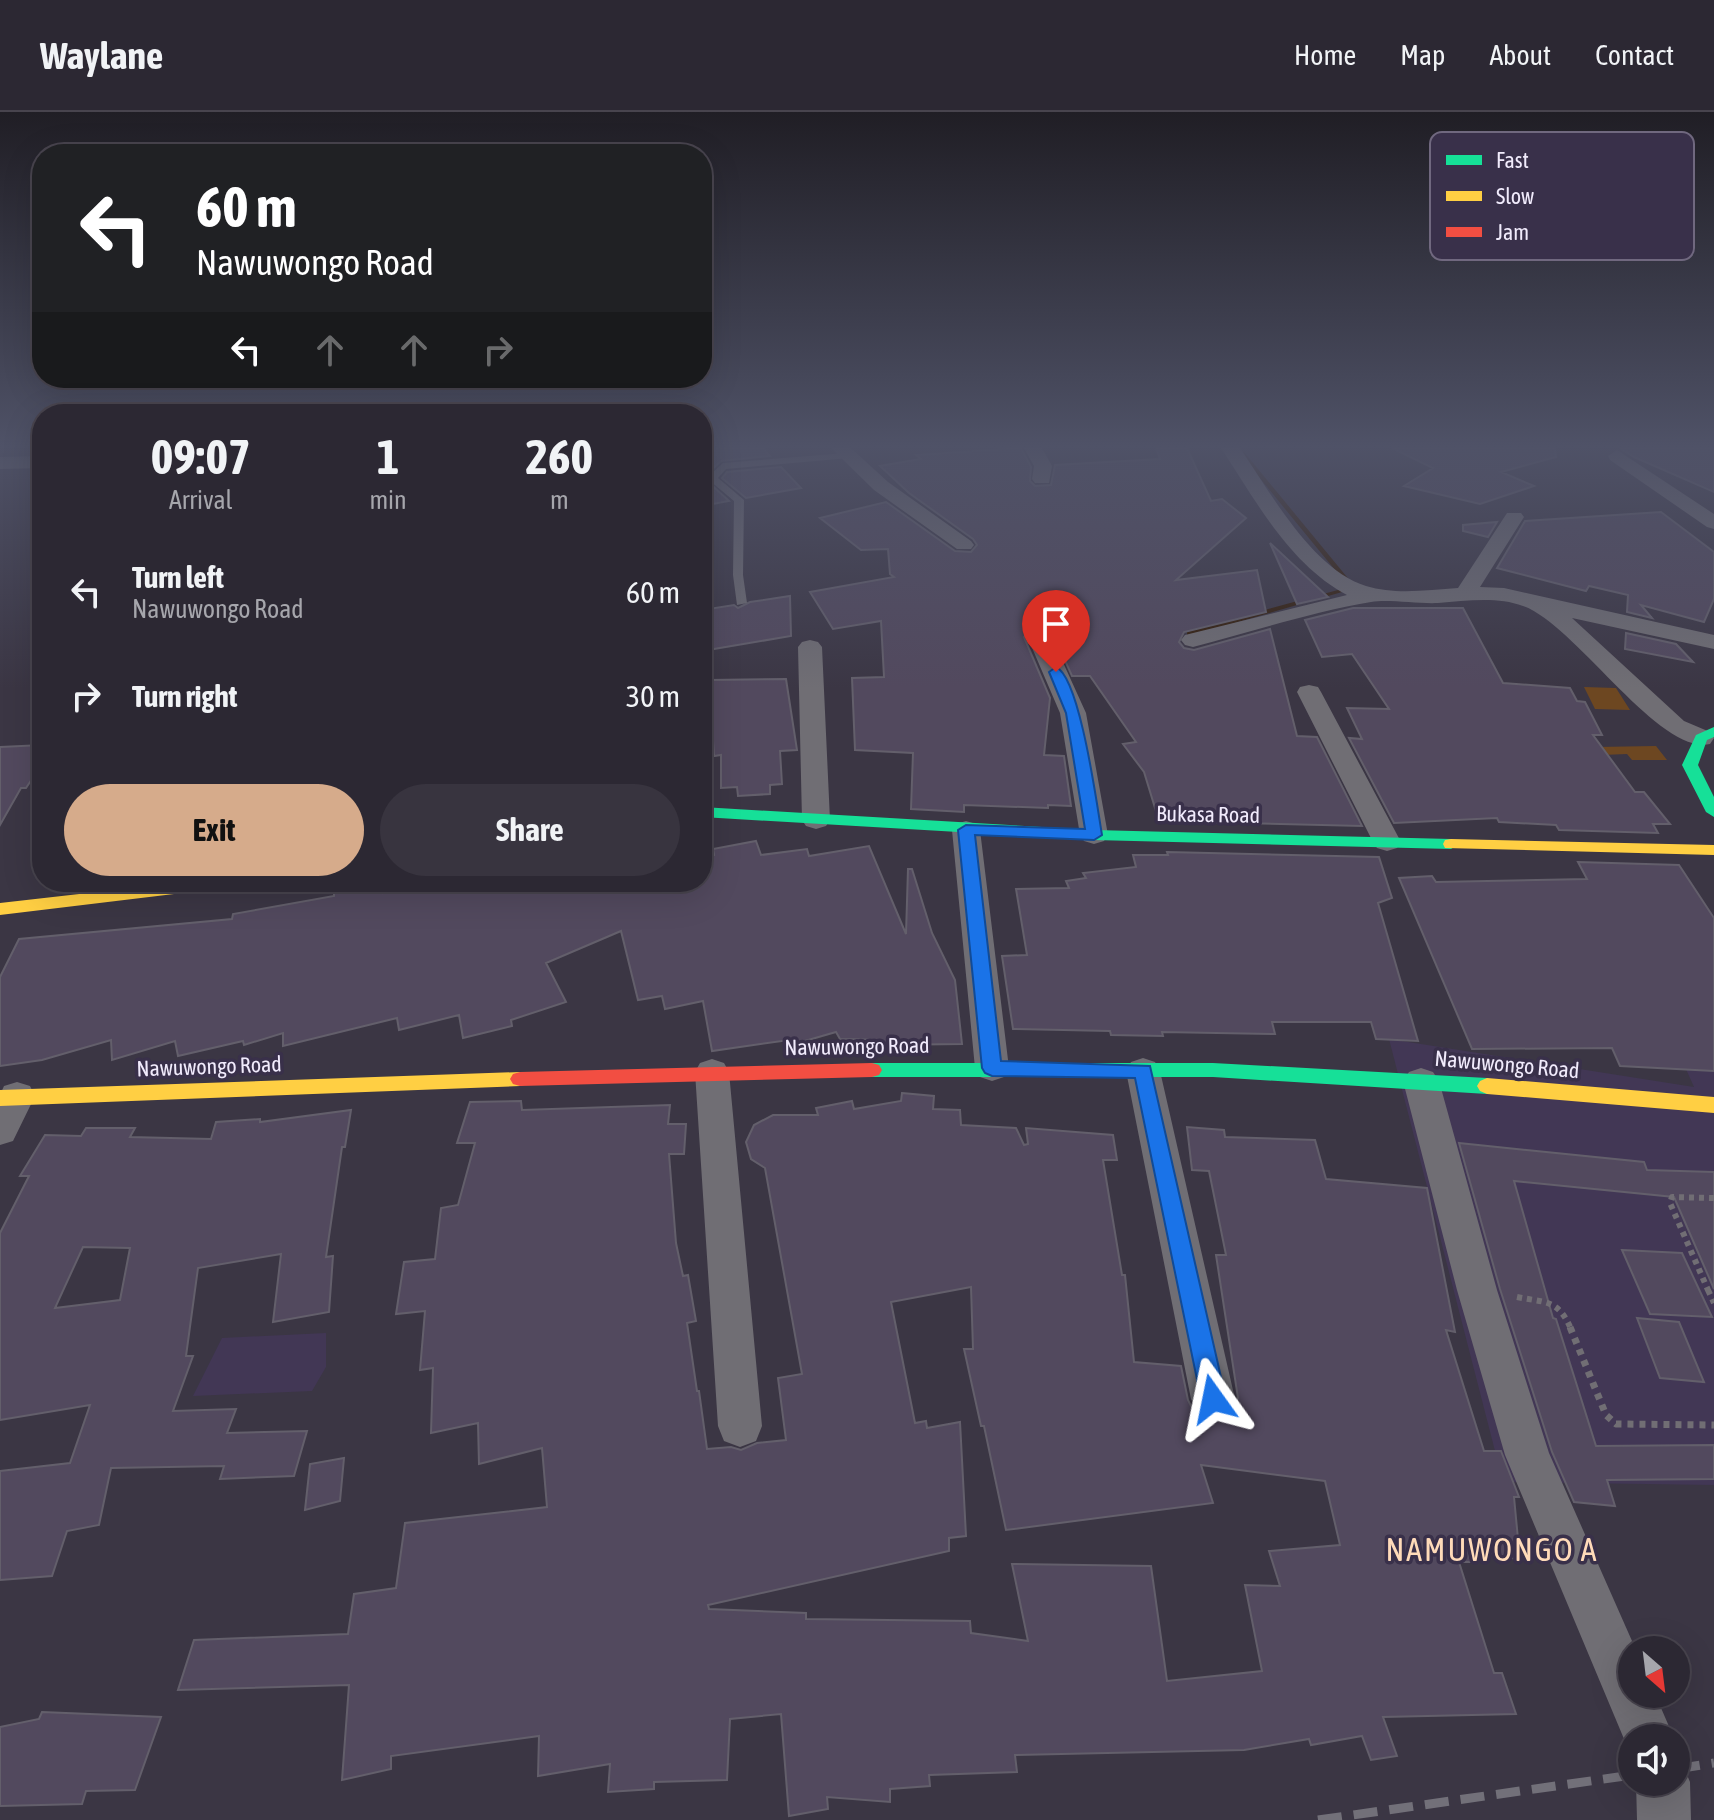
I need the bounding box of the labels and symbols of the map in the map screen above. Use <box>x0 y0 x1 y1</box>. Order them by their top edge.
legend <box>1430 132 1694 260</box>
text: Fast <box>1496 147 1529 173</box>
text: Slow <box>1496 183 1534 209</box>
text: Jam <box>1496 219 1529 245</box>
pin <box>1022 590 1090 672</box>
street label: Bukasa Road <box>1156 800 1260 828</box>
street label: Nawuwongo Road <box>784 1032 930 1060</box>
street label: Nawuwongo Road <box>1434 1045 1580 1083</box>
street label: Nawuwongo Road <box>136 1050 282 1082</box>
position arrow <box>1171 1357 1255 1441</box>
district label: NAMUWONGO A <box>1385 1531 1599 1568</box>
north arrow <box>1618 1636 1690 1708</box>

